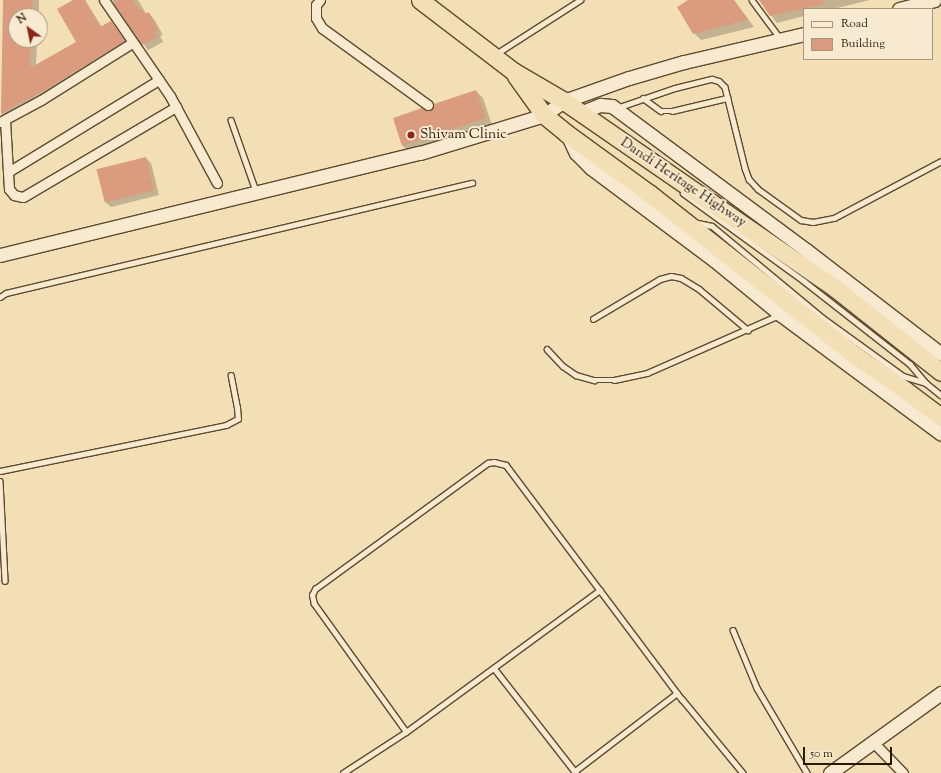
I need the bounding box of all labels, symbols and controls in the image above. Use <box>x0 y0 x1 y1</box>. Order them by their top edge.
north arrow <box>8 8 48 48</box>
legend <box>803 8 933 60</box>
text: N <box>14 10 30 28</box>
text: Road <box>841 15 868 33</box>
text: Building <box>841 35 885 53</box>
place label: Shivam Clinic <box>420 127 506 143</box>
marker: Shivam Clinic <box>405 129 417 141</box>
street label: Dandi Heritage Highway <box>617 135 749 231</box>
scale bar <box>805 739 894 765</box>
text: 50 m <box>810 745 833 763</box>

